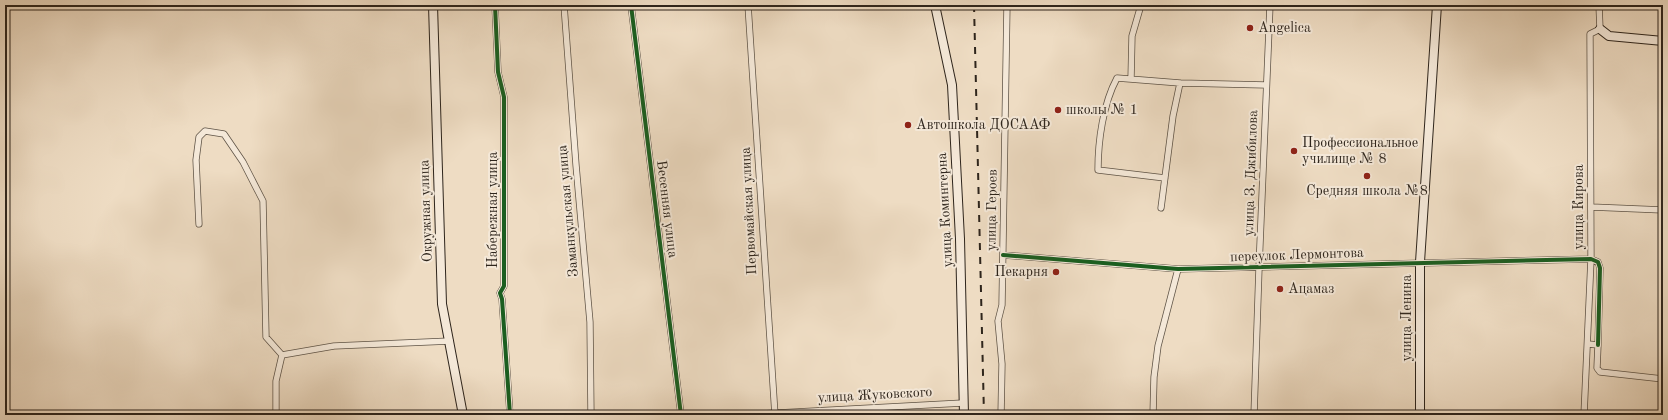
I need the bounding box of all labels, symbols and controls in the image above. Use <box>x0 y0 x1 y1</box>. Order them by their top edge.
place label: Angelica <box>1258 21 1311 35</box>
marker: Angelica <box>1245 23 1255 33</box>
place label: школы № 1 <box>1066 103 1138 117</box>
marker: школы № 1 <box>1053 105 1063 115</box>
street label: улица З. Джибилова <box>1242 110 1260 236</box>
place label: Автошкола ДОСААФ <box>916 118 1051 132</box>
marker: Автошкола ДОСААФ <box>903 120 913 130</box>
place label: Профессиональное училище № 8 <box>1302 136 1418 166</box>
street label: Заманкульская улица <box>555 144 581 278</box>
marker: Профессиональное училище № 8 <box>1289 146 1299 156</box>
street label: Первомайская улица <box>739 147 759 275</box>
street label: Набережная улица <box>486 152 500 268</box>
street label: улица Коминтерна <box>935 152 955 268</box>
street label: Весенняя улица <box>654 159 680 259</box>
street label: Окружная улица <box>417 160 435 262</box>
street label: улица Кирова <box>1572 164 1586 250</box>
street label: улица Героев <box>984 169 1000 251</box>
marker: Средняя школа №8 <box>1362 171 1372 181</box>
place label: Средняя школа №8 <box>1306 184 1428 198</box>
street label: переулок Лермонтова <box>1230 246 1364 264</box>
place label: Пекарня <box>994 265 1048 279</box>
marker: Пекарня <box>1051 267 1061 277</box>
street label: улица Ленина <box>1400 274 1414 361</box>
place label: Ацамаз <box>1288 282 1334 296</box>
marker: Ацамаз <box>1275 284 1285 294</box>
street label: улица Жуковского <box>818 385 933 405</box>

